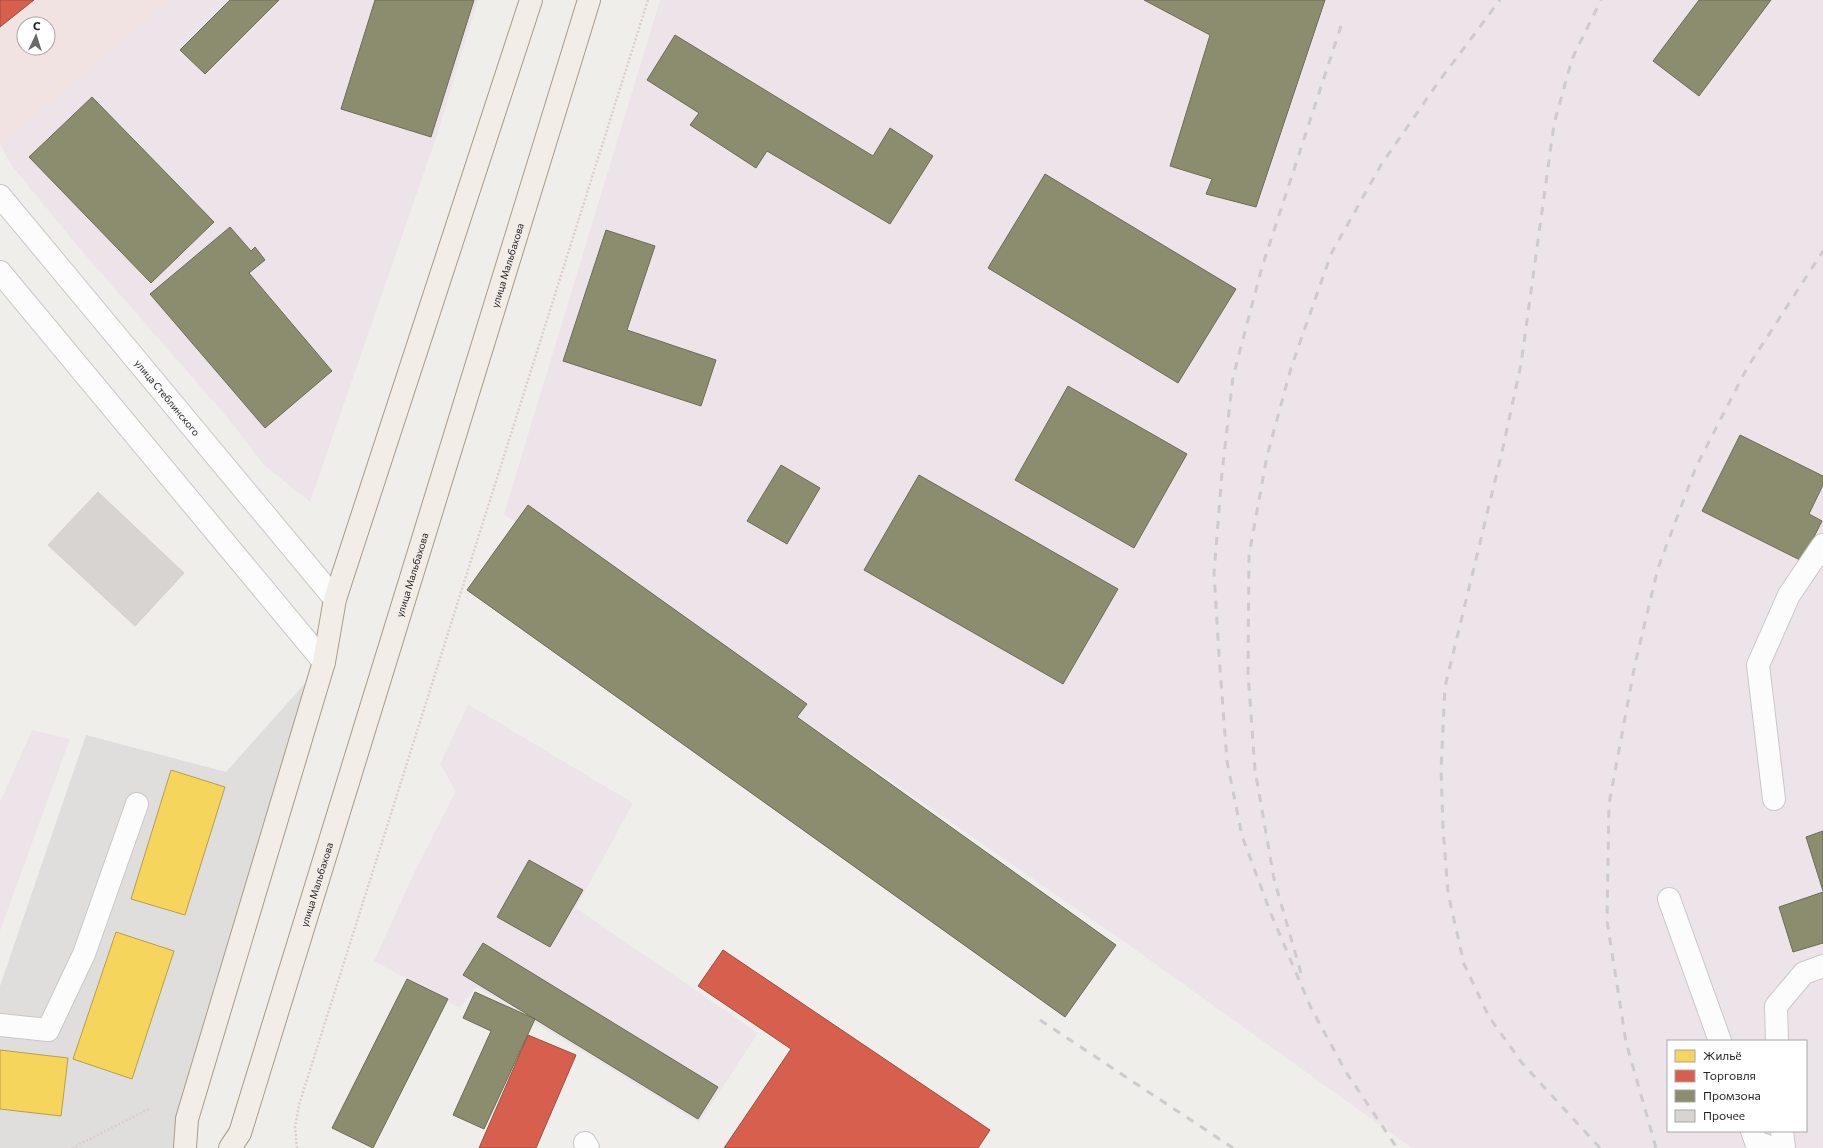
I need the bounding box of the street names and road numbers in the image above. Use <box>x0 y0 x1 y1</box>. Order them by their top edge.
street label: улица Мальбахова <box>489 222 526 309</box>
street label: улица Стеблинского <box>132 357 203 438</box>
street label: улица Мальбахова <box>393 531 431 619</box>
street label: улица Мальбахова <box>298 841 335 928</box>

